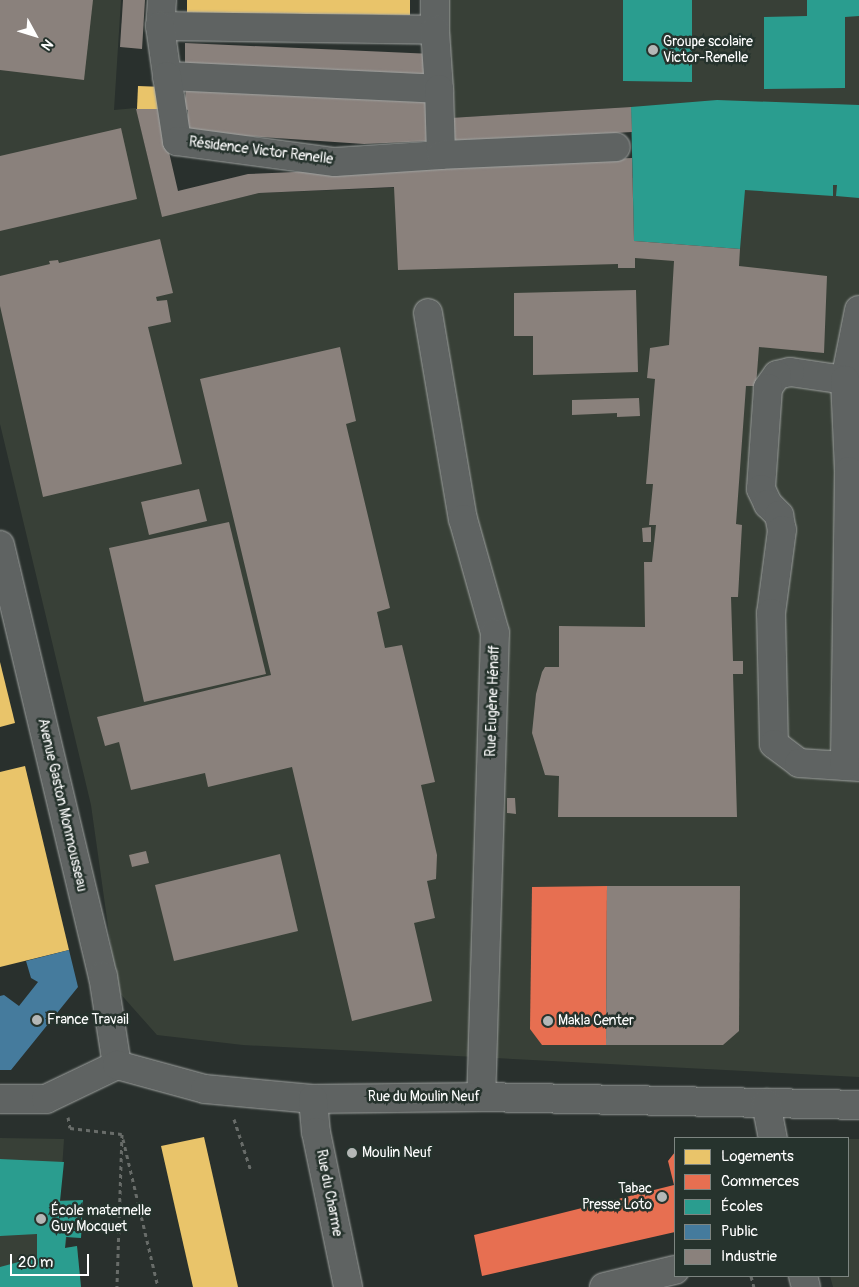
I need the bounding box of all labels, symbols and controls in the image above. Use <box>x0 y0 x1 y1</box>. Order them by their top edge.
north arrow <box>10 10 60 60</box>
place label: Groupe scolaire Victor-Renelle <box>663 34 753 66</box>
text: N <box>37 36 57 54</box>
marker: Groupe scolaire Victor-Renelle <box>647 44 659 56</box>
street label: Résidence Victor Renelle <box>188 134 334 168</box>
street label: Rue Eugène Hénaff <box>483 645 503 757</box>
street label: Avenue Gaston Monmousseau <box>34 717 90 893</box>
place label: France Travail <box>47 1012 129 1028</box>
place label: Makla Center <box>558 1013 634 1029</box>
marker: France Travail <box>31 1014 43 1026</box>
marker: Makla Center <box>542 1015 554 1027</box>
street label: Rue du Moulin Neuf <box>368 1089 480 1105</box>
legend <box>674 1137 849 1277</box>
place label: Moulin Neuf <box>362 1145 432 1161</box>
marker: Moulin Neuf <box>346 1147 358 1159</box>
text: Logements <box>721 1147 794 1166</box>
street label: Rue du Charme <box>312 1148 346 1238</box>
text: Commerces <box>721 1172 799 1191</box>
place label: Tabac Presse Loto <box>582 1181 652 1214</box>
marker: Tabac Presse Loto <box>656 1191 668 1203</box>
text: Écoles <box>721 1197 763 1216</box>
place label: École maternelle Guy Mocquet <box>51 1203 151 1236</box>
marker: École maternelle Guy Mocquet <box>35 1213 47 1225</box>
text: Public <box>721 1222 758 1241</box>
scale bar <box>12 1244 91 1276</box>
text: Industrie <box>721 1247 777 1266</box>
text: 20 m <box>18 1253 53 1272</box>

